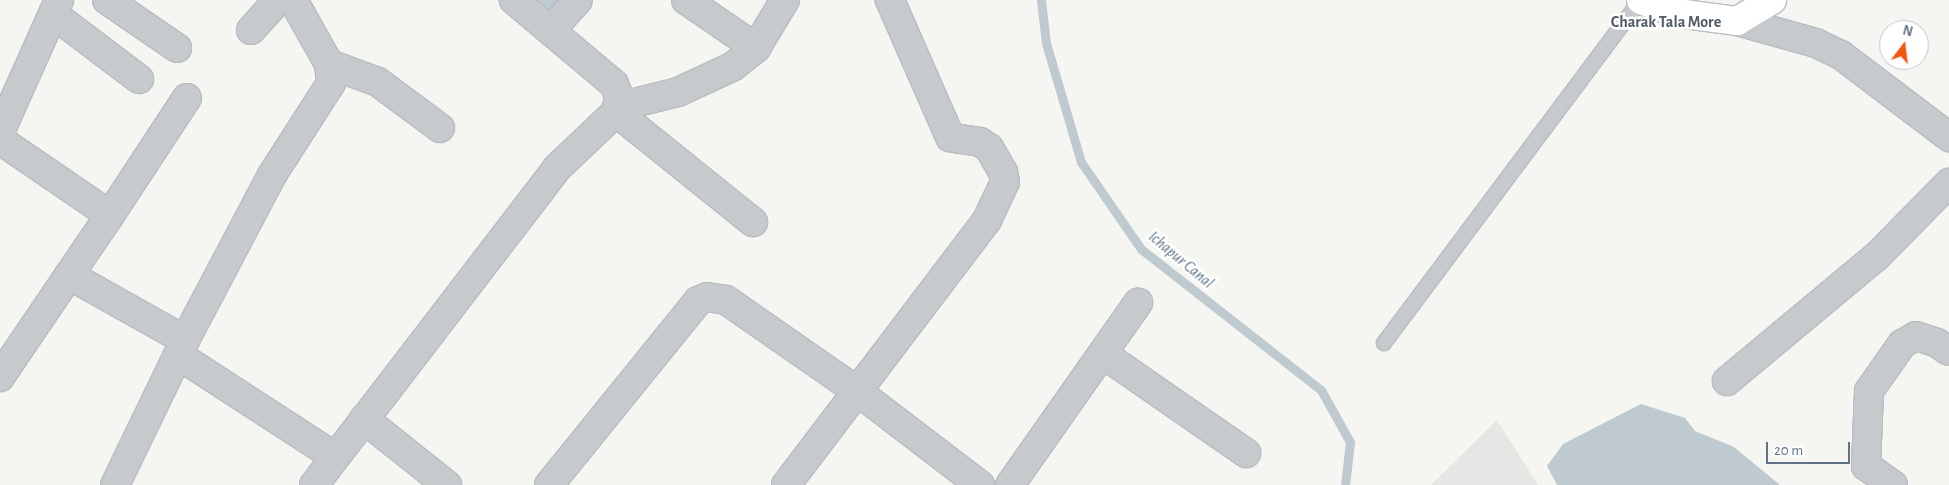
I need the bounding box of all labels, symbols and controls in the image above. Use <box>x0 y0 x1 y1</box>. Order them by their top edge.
district label: Charak Tala More <box>1611 12 1721 32</box>
north arrow <box>1879 20 1929 70</box>
text: N <box>1901 23 1914 39</box>
water label: Ichapur Canal <box>1145 227 1217 293</box>
scale bar <box>1769 432 1853 464</box>
text: 20 m <box>1774 443 1803 458</box>

